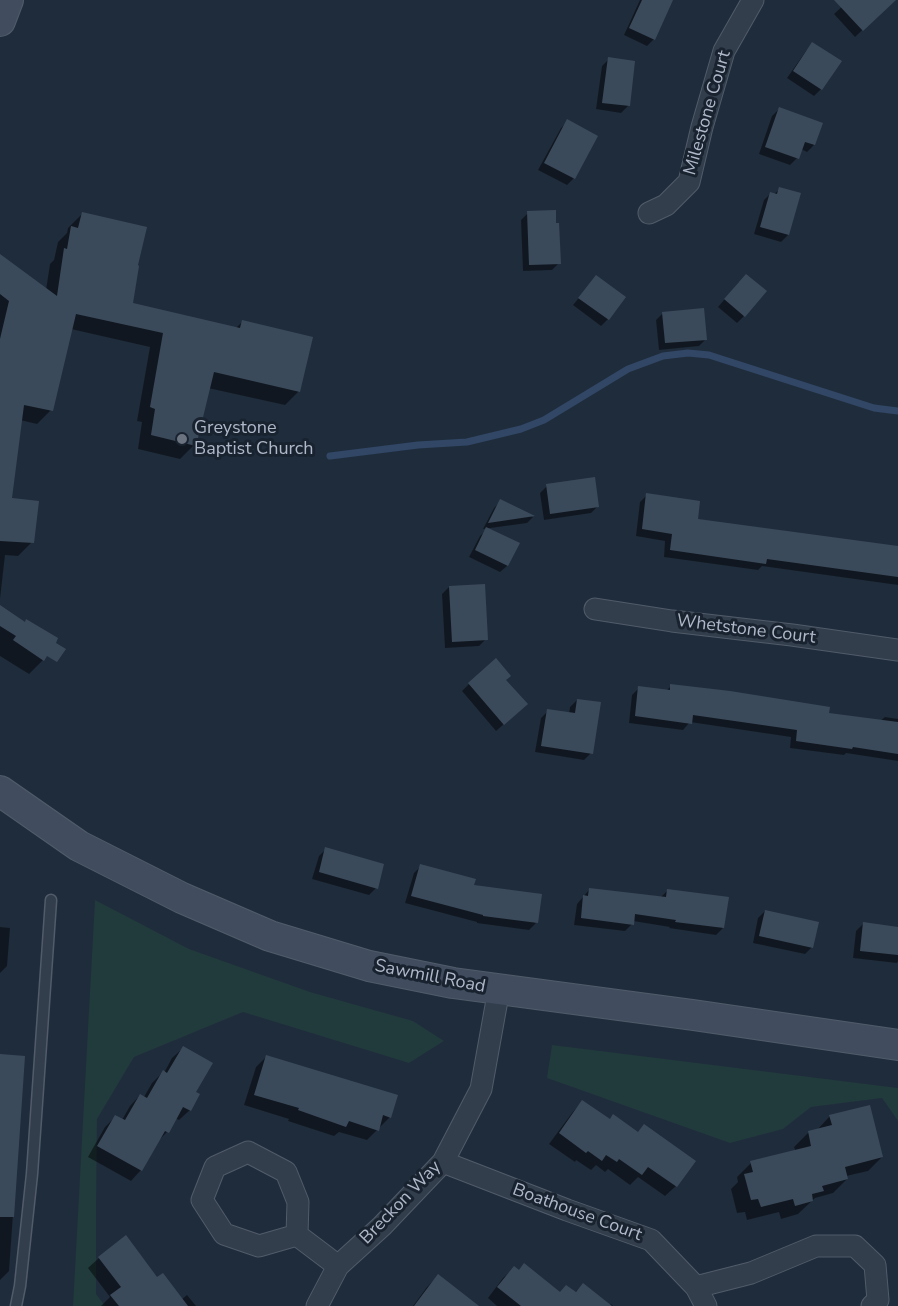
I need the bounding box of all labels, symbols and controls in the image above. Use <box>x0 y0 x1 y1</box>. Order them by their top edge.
street label: Milestone Court <box>680 48 736 178</box>
place label: Greystone Baptist Church <box>194 418 313 460</box>
marker: Greystone Baptist Church <box>175 432 189 446</box>
street label: Whetstone Court <box>675 611 817 649</box>
street label: Sawmill Road <box>373 956 487 998</box>
street label: Breckon Way <box>356 1157 446 1249</box>
street label: Boathouse Court <box>509 1180 645 1246</box>

